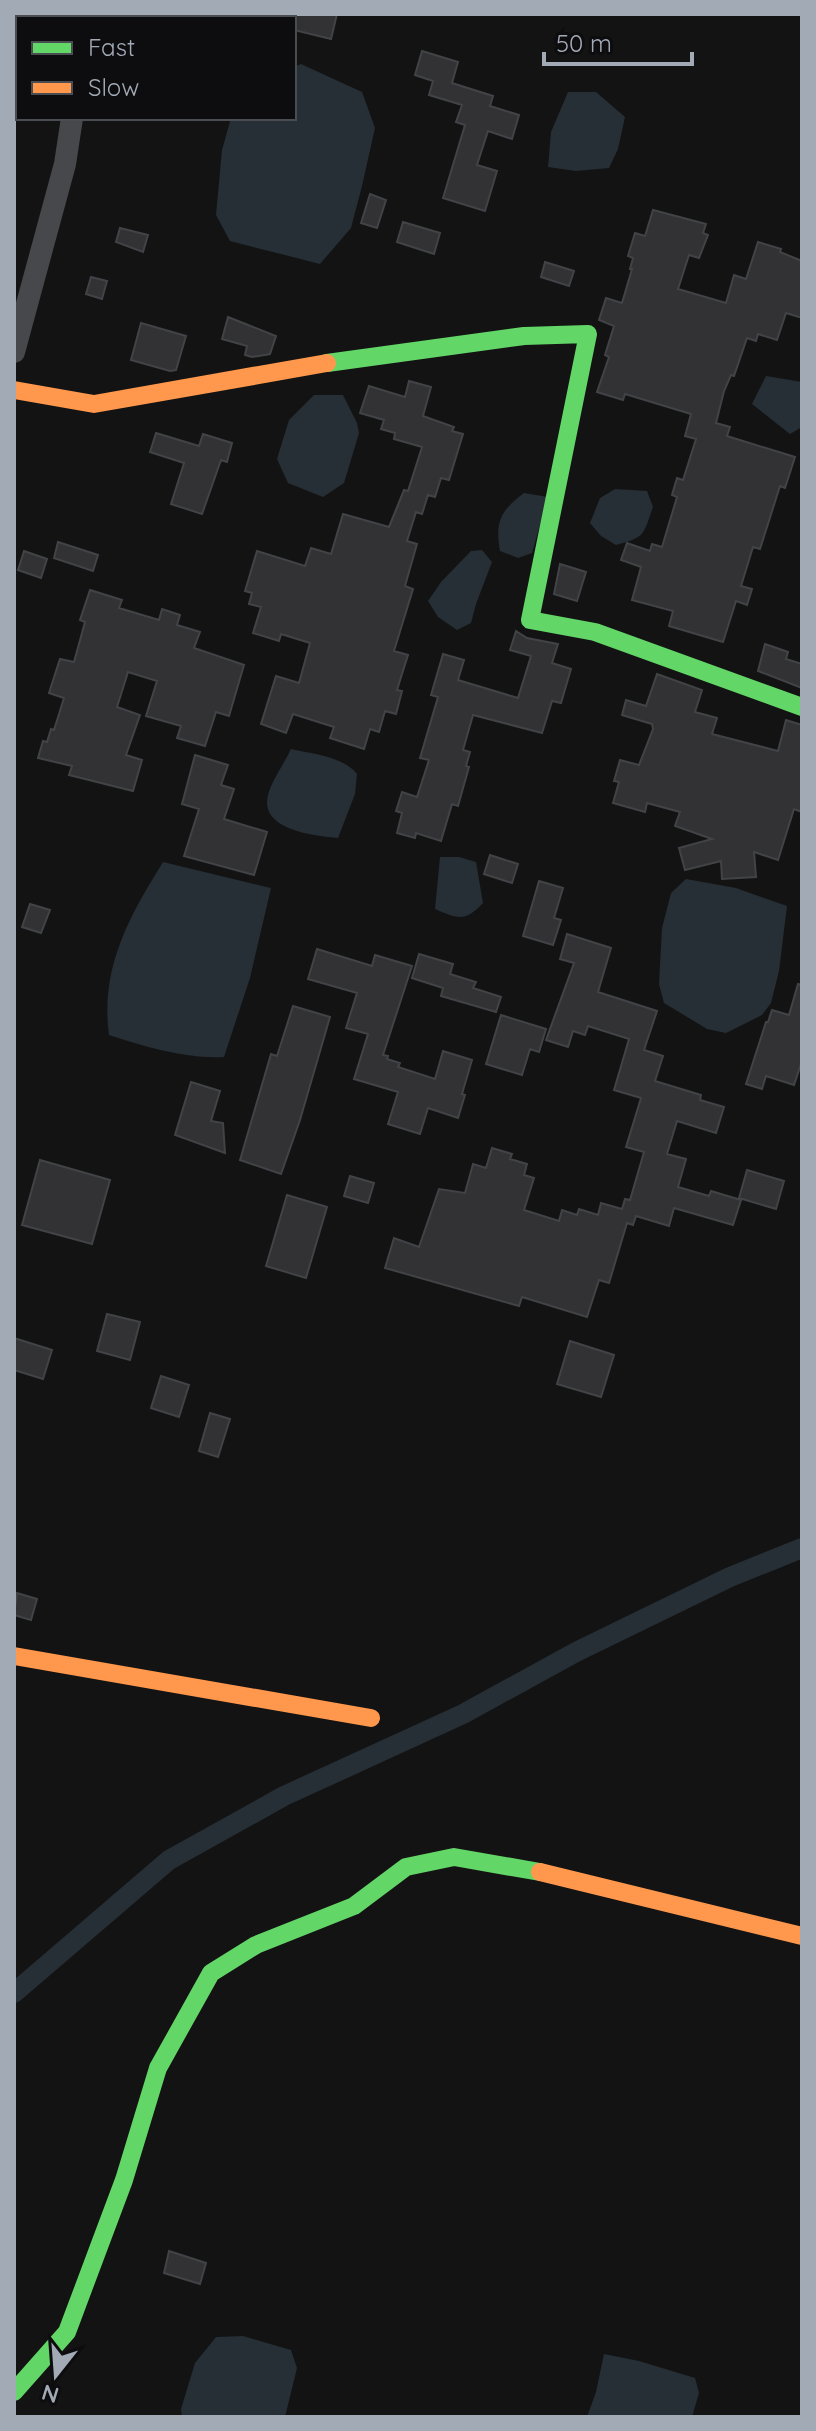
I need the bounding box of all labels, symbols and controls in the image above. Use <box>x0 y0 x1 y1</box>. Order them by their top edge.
legend <box>16 16 296 120</box>
scale bar <box>544 16 692 66</box>
text: 50 m <box>556 28 612 58</box>
text: Fast <box>88 32 135 62</box>
text: Slow <box>88 72 139 102</box>
north arrow <box>16 2335 96 2415</box>
text: N <box>38 2378 62 2410</box>

